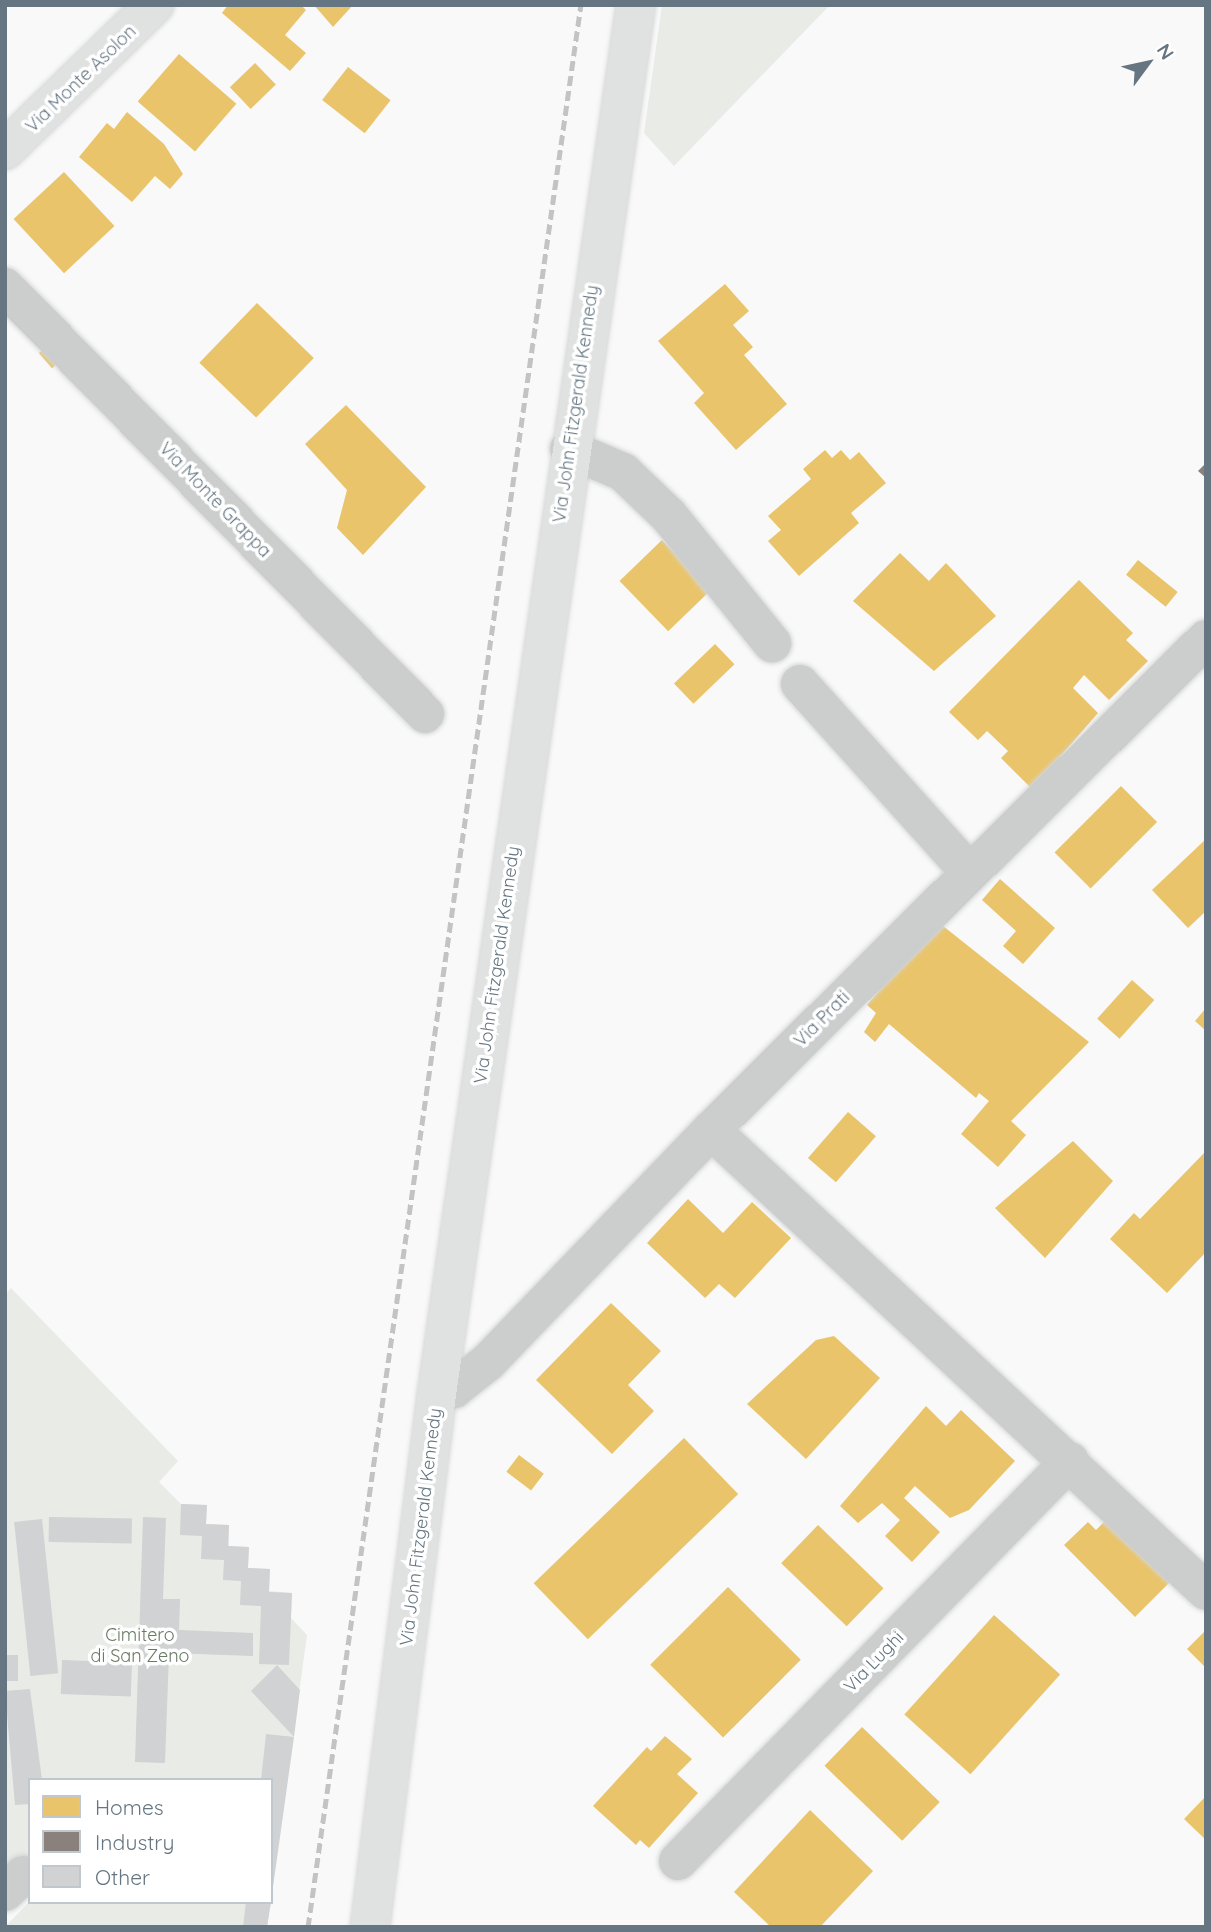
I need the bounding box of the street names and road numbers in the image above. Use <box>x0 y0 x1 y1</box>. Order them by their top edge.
street label: Via Monte Asolon <box>21 21 141 137</box>
street label: Via John Fitzgerald Kennedy <box>549 284 603 524</box>
street label: Via Monte Grappa <box>155 438 275 562</box>
street label: Via John Fitzgerald Kennedy <box>470 845 524 1085</box>
street label: Via Prati <box>790 987 854 1051</box>
street label: Via John Fitzgerald Kennedy <box>396 1407 446 1647</box>
street label: Via Lughi <box>840 1627 908 1697</box>

